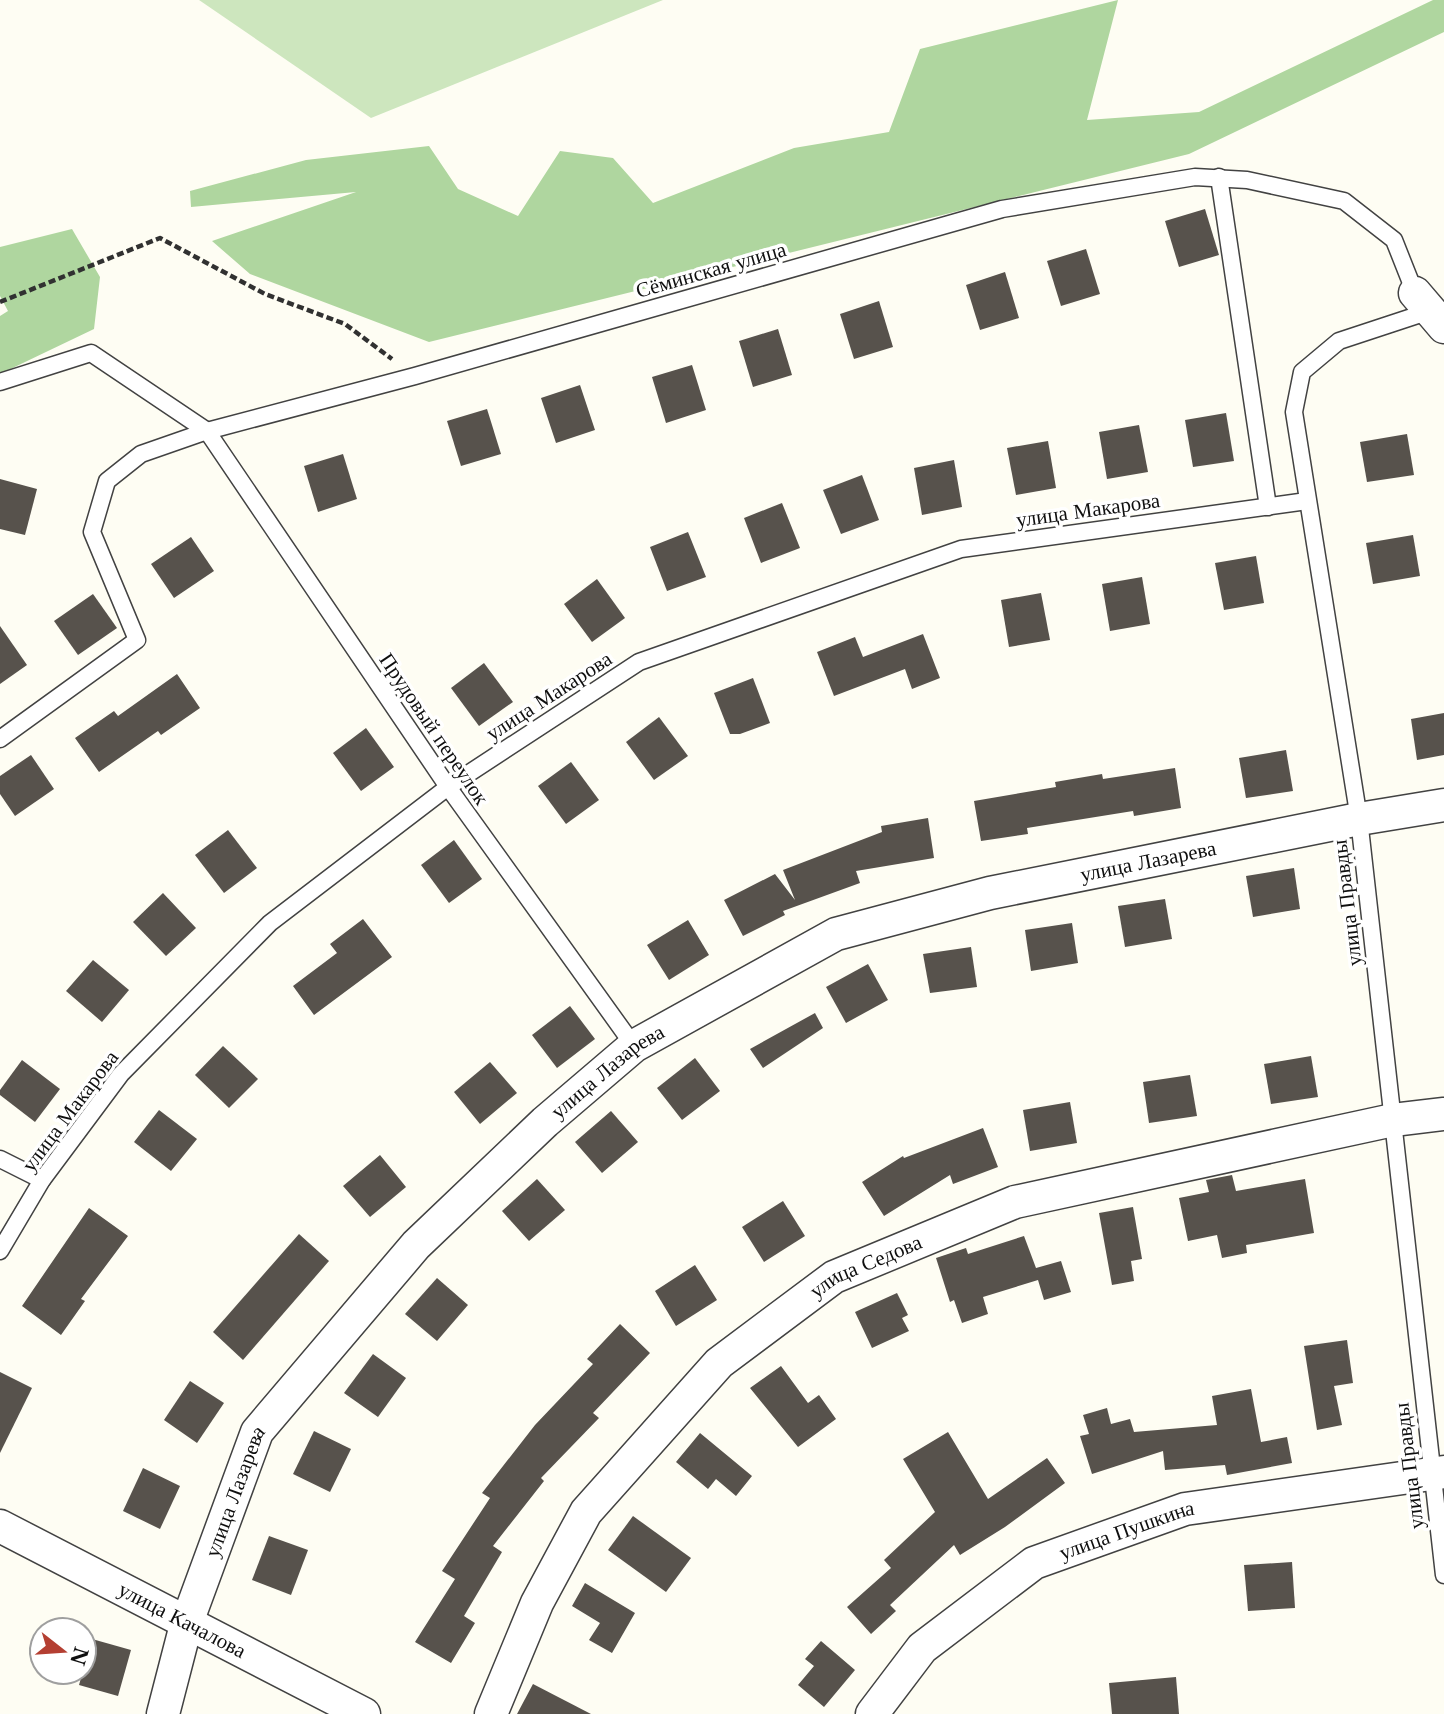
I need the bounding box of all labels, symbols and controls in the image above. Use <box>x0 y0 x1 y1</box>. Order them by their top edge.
street label: Сёминская улица <box>633 236 790 304</box>
street label: улица Макарова <box>1014 487 1162 533</box>
street label: улица Макарова <box>481 645 617 746</box>
street label: Прудовый переулок <box>374 648 495 811</box>
street label: улица Лазарева <box>1078 835 1219 888</box>
street label: улица Правды <box>1326 838 1368 968</box>
street label: улица Лазарева <box>546 1018 669 1124</box>
street label: улица Макарова <box>16 1045 124 1177</box>
street label: улица Седова <box>804 1229 926 1304</box>
street label: улица Правды <box>1388 1401 1430 1531</box>
street label: улица Лазарева <box>199 1419 271 1561</box>
street label: улица Пушкина <box>1056 1495 1197 1566</box>
street label: улица Качалова <box>114 1576 251 1664</box>
north arrow <box>28 1616 98 1686</box>
text: N <box>65 1644 92 1668</box>

